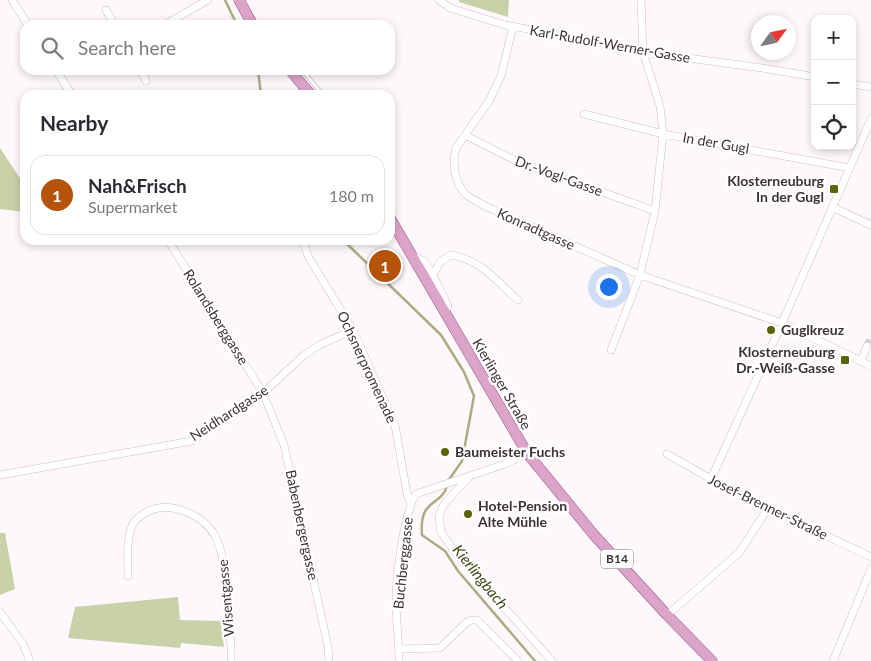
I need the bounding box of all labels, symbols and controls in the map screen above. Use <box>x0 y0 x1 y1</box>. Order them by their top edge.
north arrow <box>751 15 796 60</box>
map controls <box>811 15 856 150</box>
button: + <box>811 15 856 60</box>
search box <box>20 20 395 75</box>
street label: Karl-Rudolf-Werner-Gasse <box>528 21 692 66</box>
icon: search <box>38 34 66 62</box>
text: Search here <box>78 36 176 59</box>
button: − <box>811 60 856 105</box>
button: locate <box>811 105 856 150</box>
text: Nearby <box>40 110 108 135</box>
street label: In der Gugl <box>681 128 751 157</box>
street label: Dr.-Vogl-Gasse <box>513 152 605 199</box>
place label: Klosterneuburg In der Gugl <box>727 172 825 205</box>
text: Nah&Frisch <box>88 174 187 197</box>
marker: Klosterneuburg In der Gugl <box>828 183 840 195</box>
text: 1 <box>52 186 62 205</box>
text: 180 m <box>329 186 374 205</box>
text: Supermarket <box>88 197 177 216</box>
street label: Konradtgasse <box>495 204 578 253</box>
pin: 1 <box>369 247 401 285</box>
street label: Rolandsberggasse <box>180 266 253 368</box>
your location <box>596 274 622 300</box>
street label: Ochsnerpromenade <box>334 308 401 425</box>
place label: Guglkreuz <box>781 321 845 338</box>
marker: Guglkreuz <box>765 324 777 336</box>
street label: Kierlinger Straße <box>469 335 535 432</box>
place label: Klosterneuburg Dr.-Weiß-Gasse <box>736 343 836 376</box>
marker: Klosterneuburg Dr.-Weiß-Gasse <box>839 354 851 366</box>
street label: Neidhardgasse <box>186 381 271 444</box>
place label: Baumeister Fuchs <box>455 443 565 460</box>
marker: Baumeister Fuchs <box>439 446 451 458</box>
street label: Babenbergergasse <box>282 468 322 582</box>
street label: Josef-Brenner-Straße <box>706 470 831 543</box>
place label: Hotel-Pension Alte Mühle <box>477 497 567 530</box>
marker: Hotel-Pension Alte Mühle <box>462 508 474 520</box>
street label: Buchberggasse <box>389 516 416 610</box>
water label: Kierlingbach <box>449 541 512 612</box>
road number: B14 <box>601 550 633 568</box>
street label: Wisentgasse <box>214 559 237 638</box>

